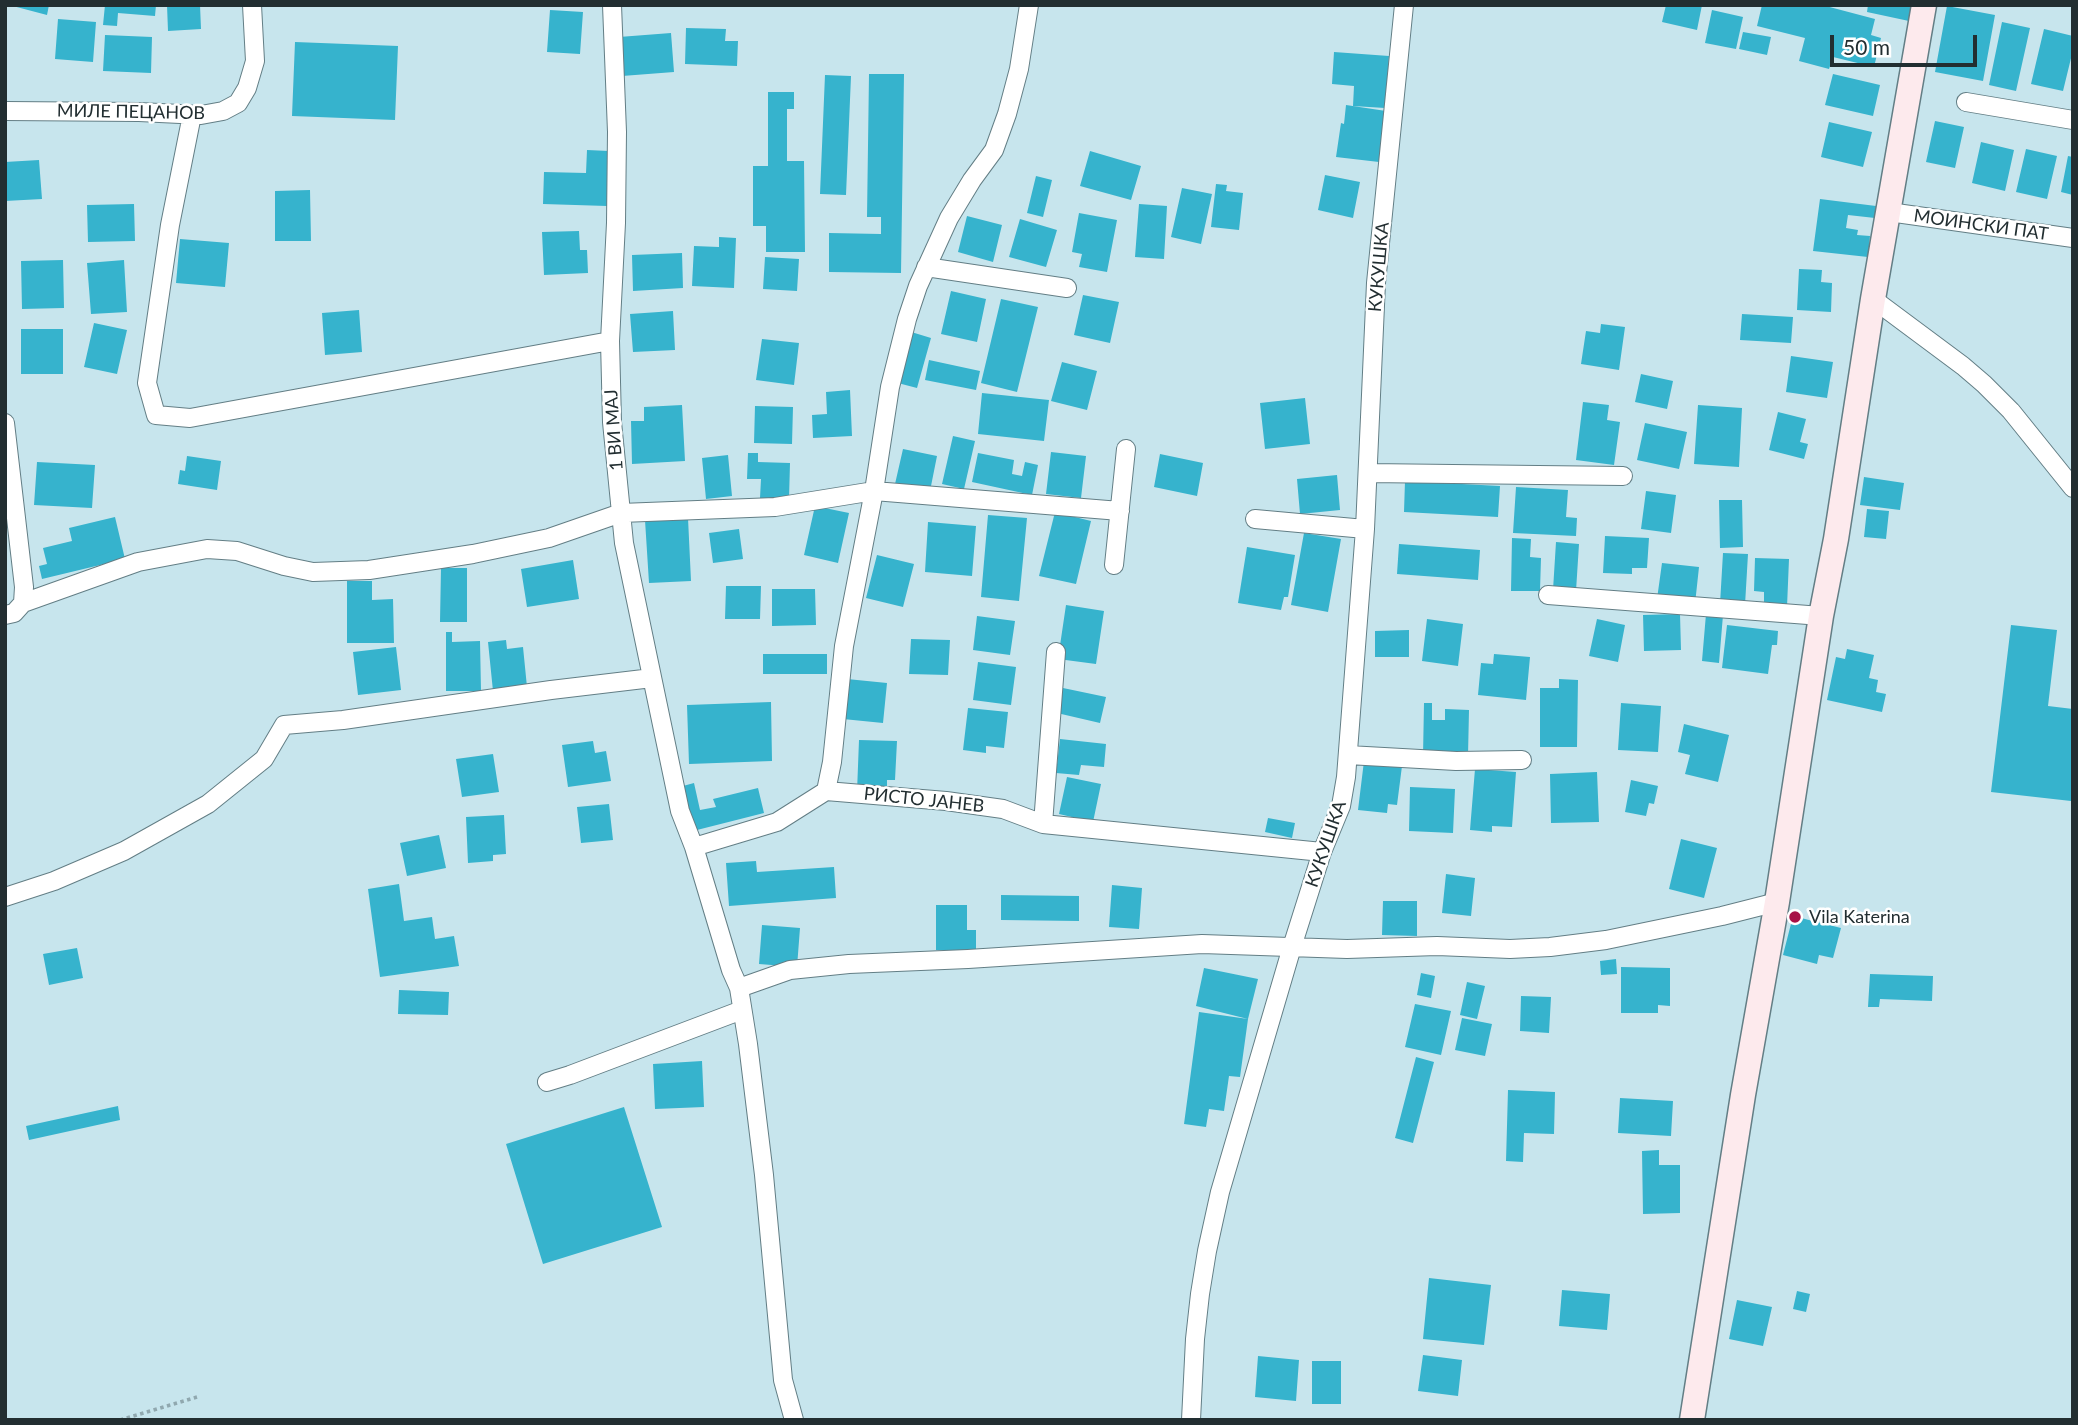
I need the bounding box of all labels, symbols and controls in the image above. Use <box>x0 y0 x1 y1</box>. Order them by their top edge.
scale bar <box>1833 21 1980 65</box>
text: 50 m <box>1843 34 1890 59</box>
street label: МИЛЕ ПЕЦАНОВ <box>57 100 205 124</box>
street label: МОИНСКИ ПАТ <box>1912 205 2050 245</box>
street label: КУКУШКА <box>1364 221 1394 313</box>
street label: 1 ВИ МАЈ <box>600 389 628 471</box>
street label: РИСТО ЈАНЕВ <box>863 783 985 817</box>
street label: КУКУШКА <box>1301 798 1351 890</box>
place label: Vila Katerina <box>1809 906 1910 928</box>
marker: Vila Katerina <box>1787 909 1803 925</box>

